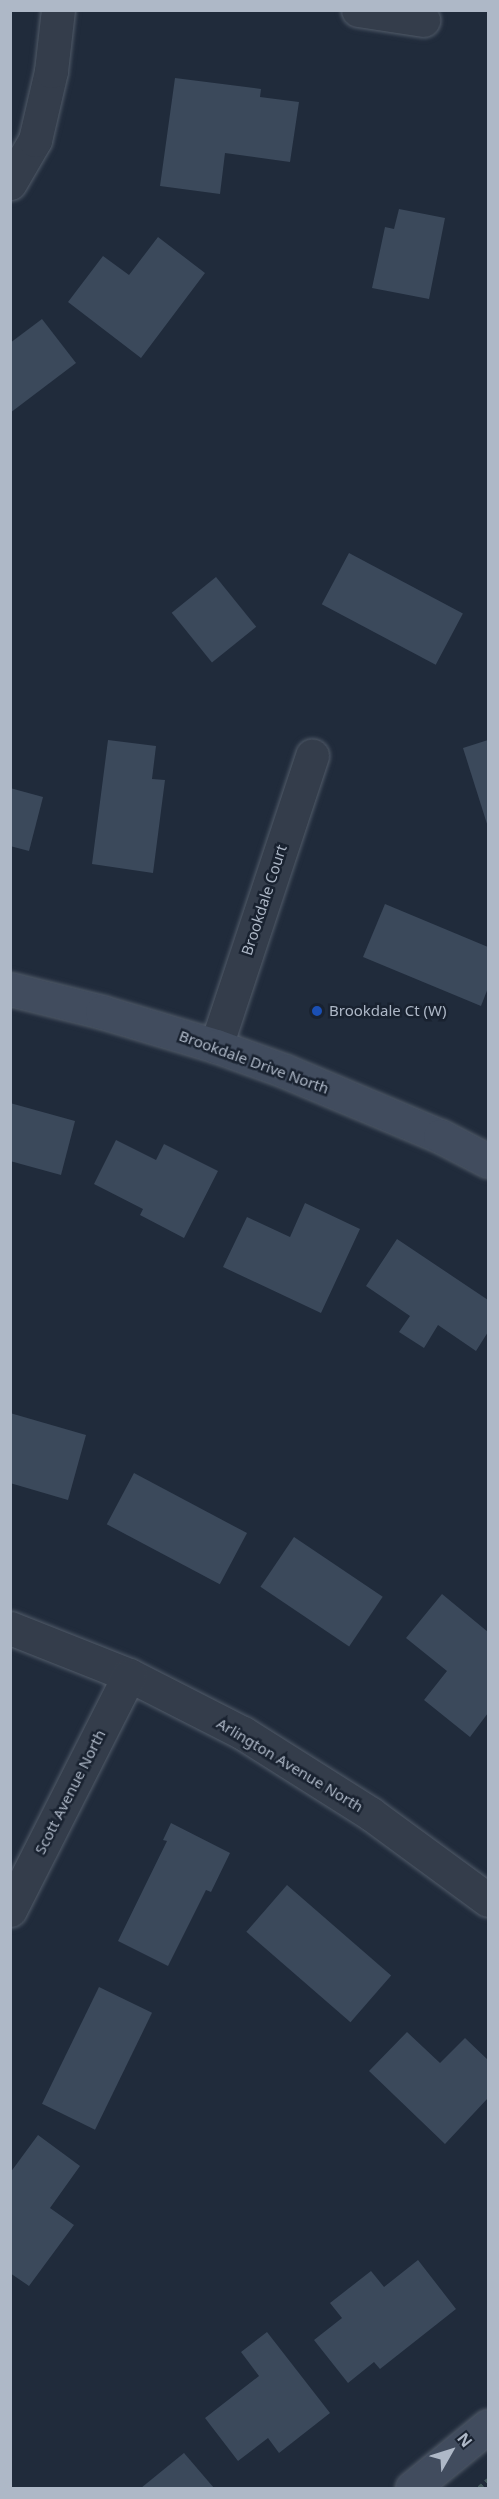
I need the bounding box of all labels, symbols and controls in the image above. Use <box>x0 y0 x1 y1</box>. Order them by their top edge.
street label: Brookdale Court <box>238 842 290 958</box>
place label: Brookdale Ct (W) <box>329 1002 446 1020</box>
marker: Brookdale Ct (W) <box>310 1004 324 1018</box>
street label: Brookdale Drive North <box>177 1027 331 1097</box>
street label: Arlington Avenue North <box>214 1714 366 1816</box>
street label: Scott Avenue North <box>31 1727 109 1857</box>
north arrow <box>421 2421 481 2481</box>
text: N <box>452 2428 478 2452</box>

